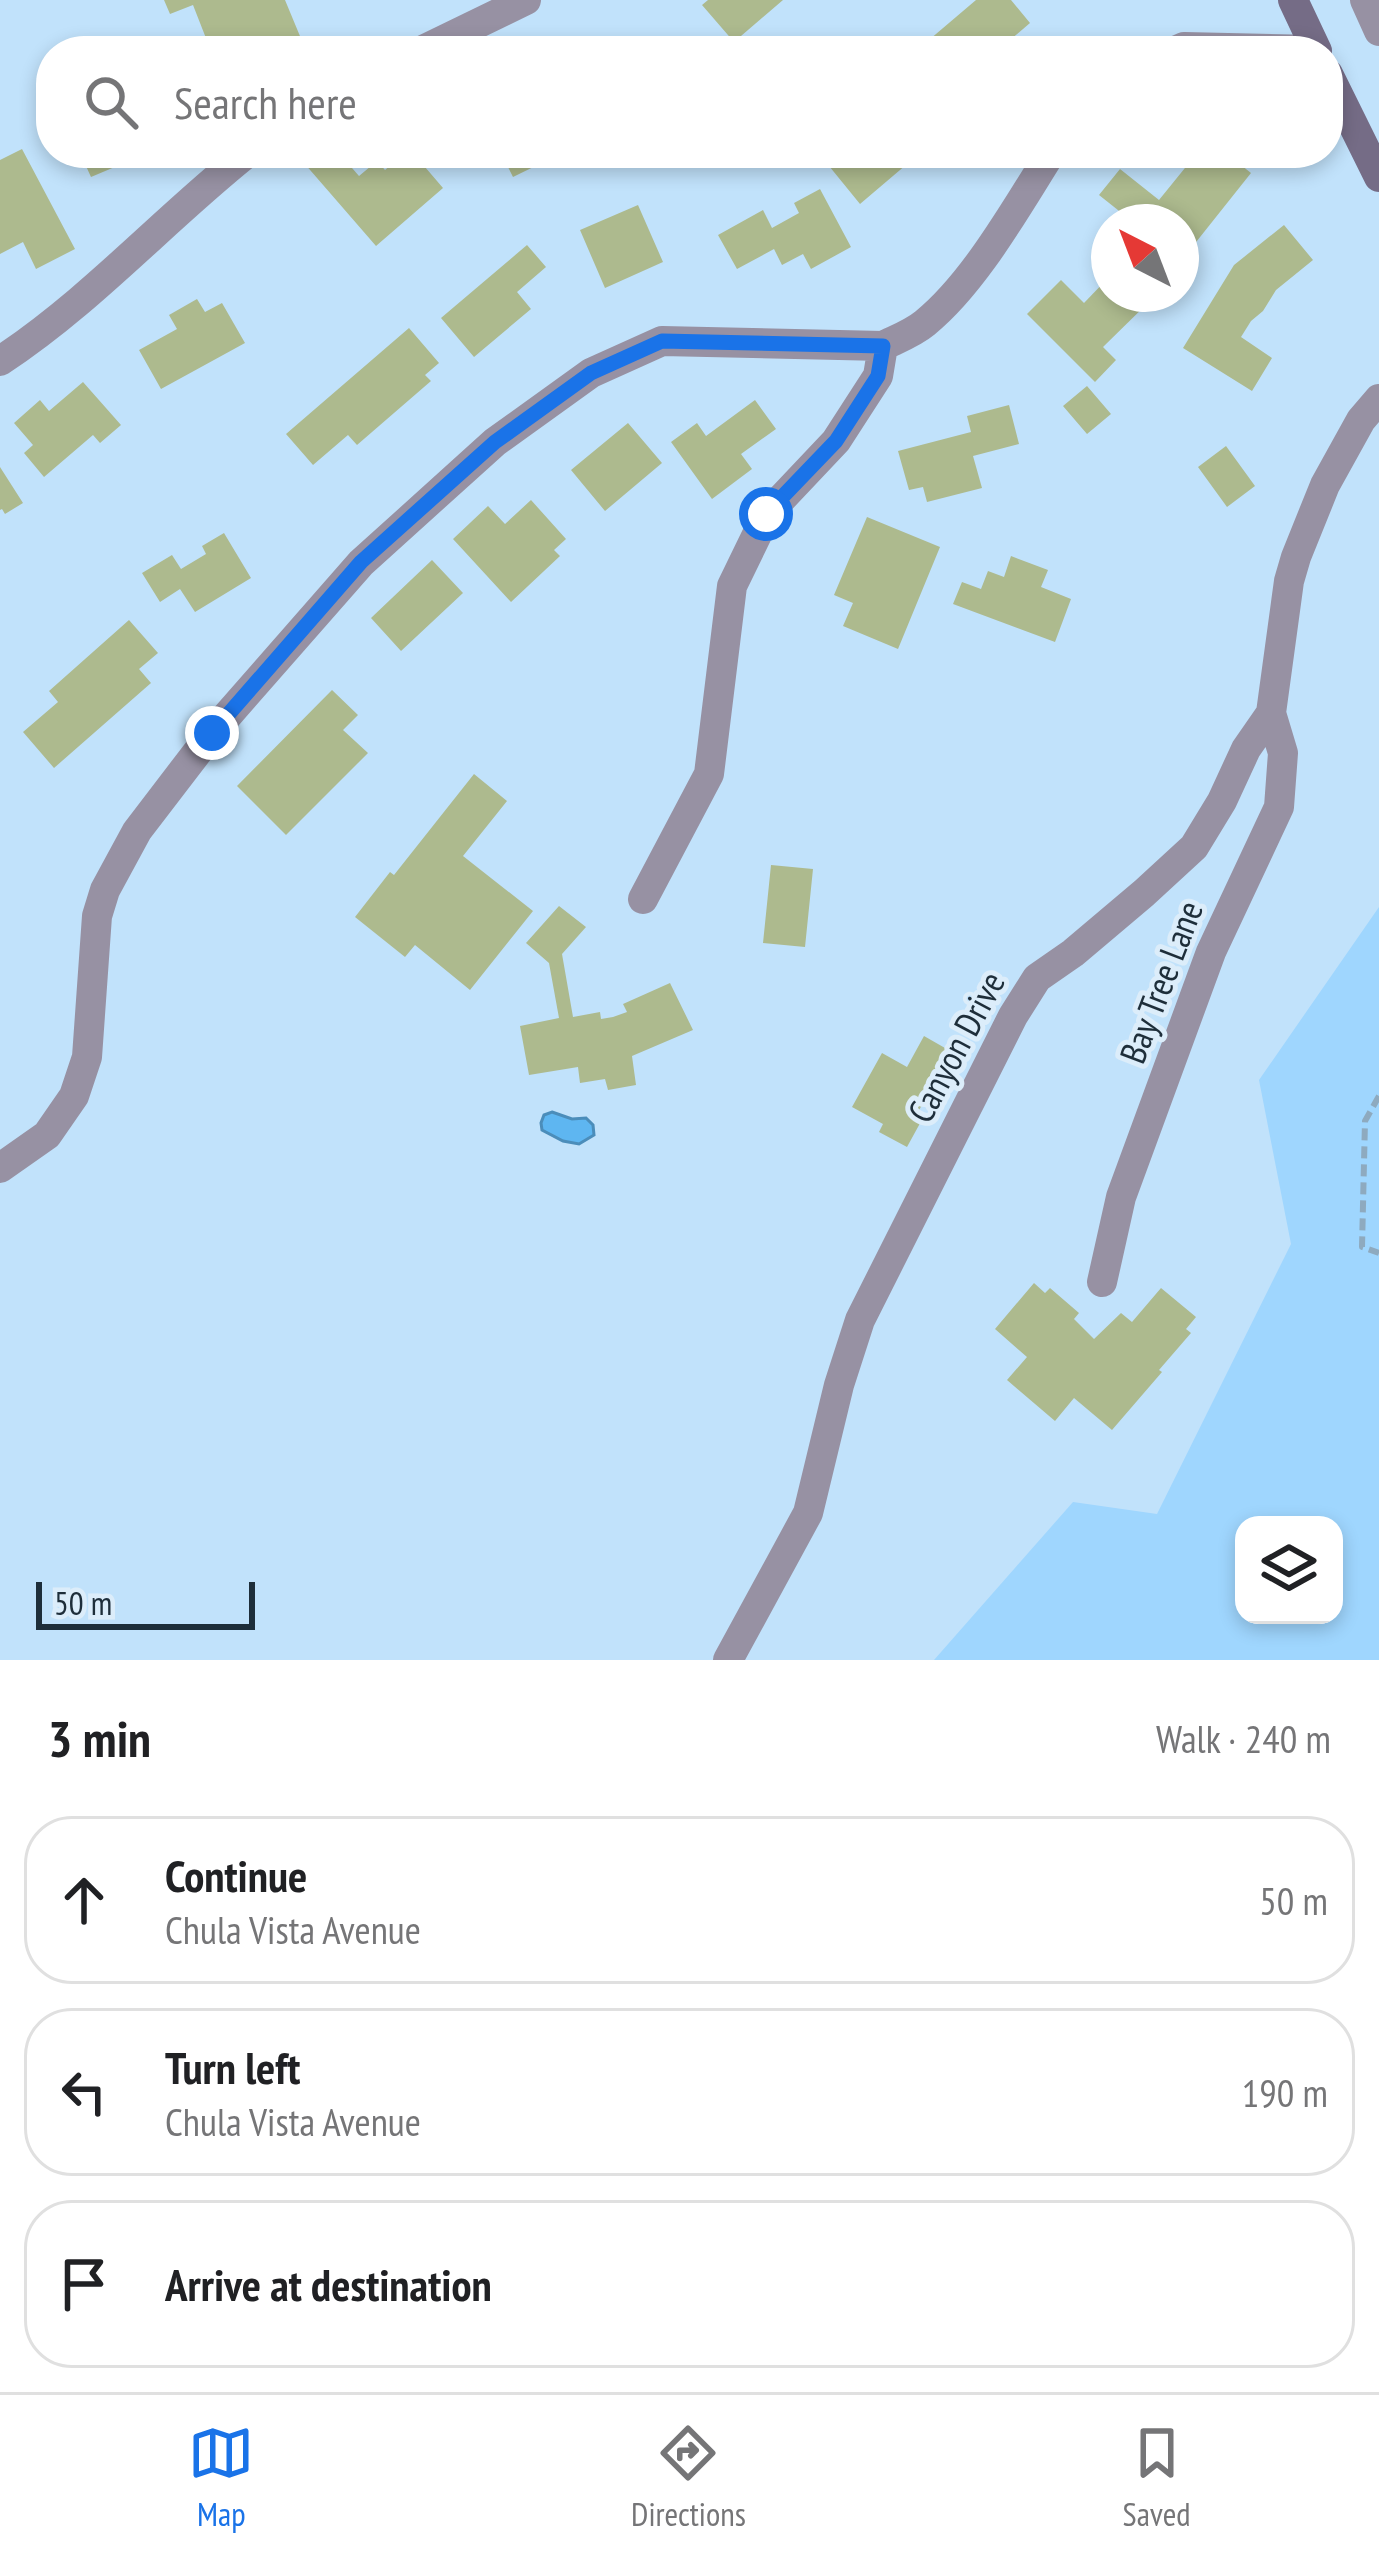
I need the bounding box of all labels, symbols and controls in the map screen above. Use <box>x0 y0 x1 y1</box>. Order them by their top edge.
search box <box>36 36 1343 168</box>
icon: search <box>78 69 144 135</box>
text: Search here <box>174 73 357 131</box>
north arrow <box>1091 204 1199 312</box>
route start <box>739 487 793 541</box>
route end <box>185 706 239 760</box>
street label: Bay Tree Lane <box>1108 894 1213 1070</box>
street label: Canyon Drive <box>896 963 1015 1130</box>
map controls <box>1235 1516 1343 1624</box>
button: layers <box>1235 1516 1343 1624</box>
scale bar <box>36 1576 255 1629</box>
text: 50 m <box>54 1581 112 1624</box>
text: 3 min <box>48 1705 151 1771</box>
text: Walk · 240 m <box>1156 1713 1331 1764</box>
text: Continue <box>165 1846 307 1904</box>
icon: ahead <box>51 1867 117 1933</box>
text: 50 m <box>1259 1875 1328 1926</box>
text: Chula Vista Avenue <box>165 1904 421 1955</box>
text: Turn left <box>165 2038 300 2096</box>
icon: left <box>51 2059 117 2125</box>
text: 190 m <box>1242 2067 1328 2118</box>
text: Chula Vista Avenue <box>165 2096 421 2147</box>
icon: arrive <box>51 2251 117 2317</box>
text: Arrive at destination <box>165 2255 492 2313</box>
tab: Map <box>188 2420 254 2535</box>
tab: Directions <box>631 2420 746 2535</box>
tab: Saved <box>1123 2420 1191 2535</box>

